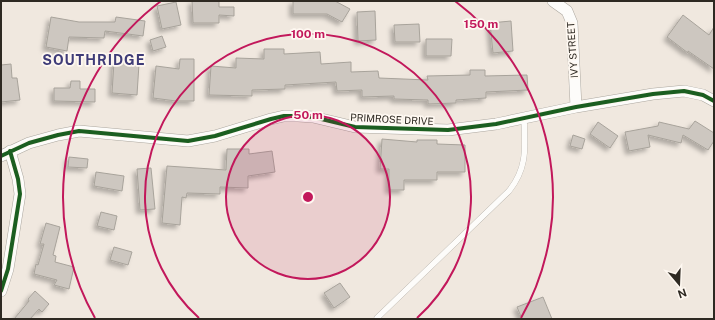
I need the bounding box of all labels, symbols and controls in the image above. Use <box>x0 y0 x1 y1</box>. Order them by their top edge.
text: 150 m <box>464 17 498 31</box>
street label: IVY STREET <box>564 21 580 78</box>
text: 100 m <box>291 27 325 41</box>
district label: SOUTHRIDGE <box>42 52 146 68</box>
text: 50 m <box>293 108 323 122</box>
street label: PRIMROSE DRIVE <box>350 111 434 127</box>
centre of rings <box>301 190 315 204</box>
north arrow <box>659 264 699 304</box>
text: N <box>676 286 688 301</box>

